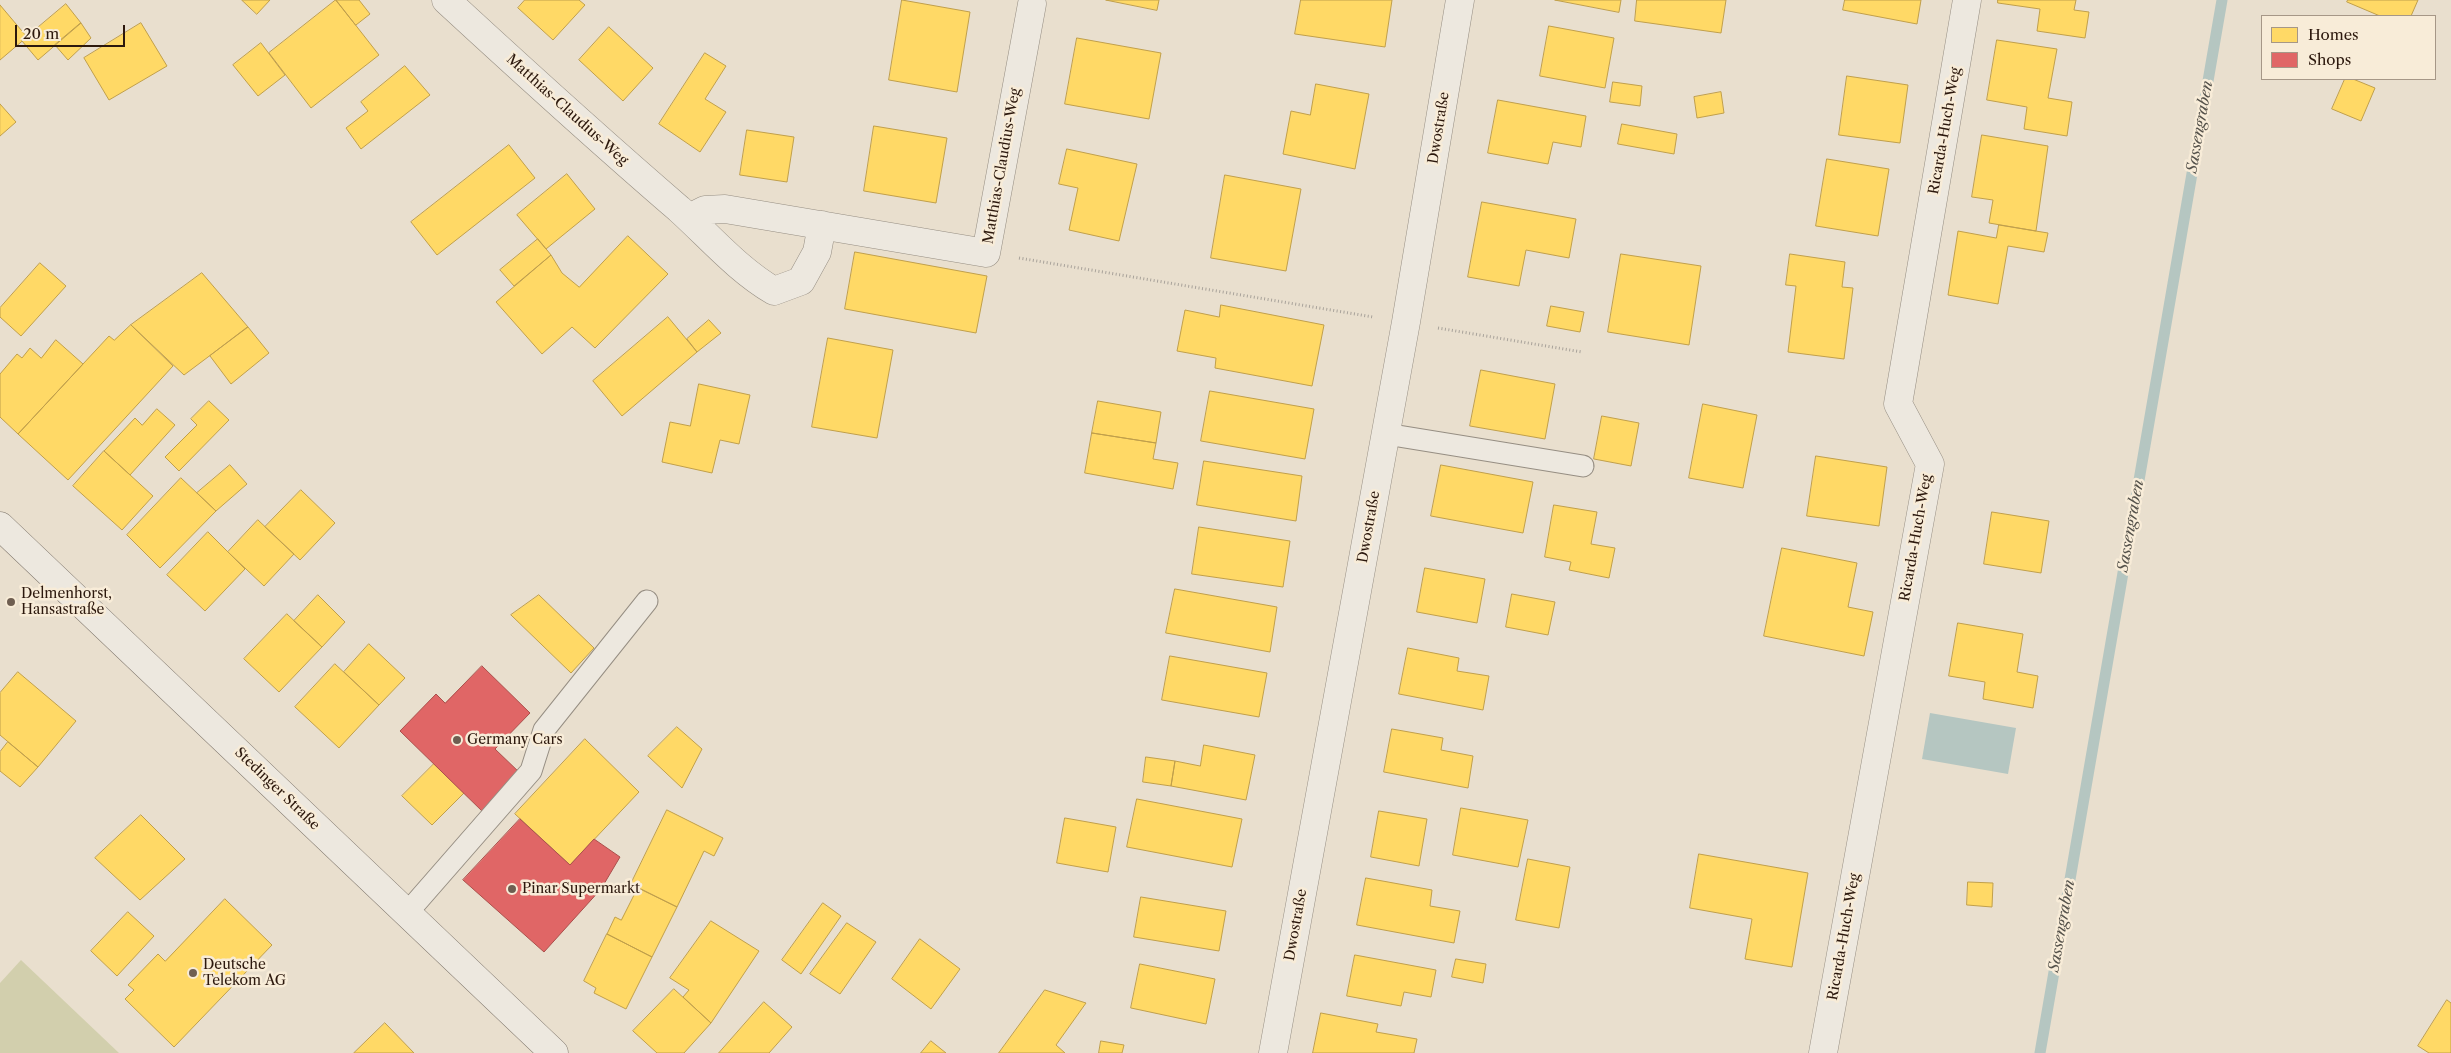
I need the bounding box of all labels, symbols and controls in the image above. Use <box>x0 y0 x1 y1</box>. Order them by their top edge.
scale bar <box>18 15 128 47</box>
legend <box>2261 15 2436 80</box>
text: 20 m <box>23 24 59 43</box>
text: Homes <box>2308 25 2359 44</box>
text: Shops <box>2308 50 2351 69</box>
street label: Matthias-Claudius-Weg <box>503 51 631 169</box>
street label: Ricarda-Huch-Weg <box>1926 66 1964 196</box>
water label: Sassengraben <box>2183 80 2217 174</box>
street label: Matthias-Claudius-Weg <box>980 87 1024 245</box>
street label: Dwostraße <box>1425 91 1453 165</box>
street label: Ricarda-Huch-Weg <box>1897 473 1935 603</box>
water label: Sassengraben <box>2114 479 2148 573</box>
street label: Dwostraße <box>1354 490 1384 564</box>
place label: Delmenhorst, Hansastraße <box>21 586 112 618</box>
marker: Delmenhorst, Hansastraße <box>5 596 17 608</box>
place label: Germany Cars <box>467 732 563 748</box>
marker: Germany Cars <box>451 734 463 746</box>
street label: Stedinger Straße <box>231 744 323 834</box>
street label: Ricarda-Huch-Weg <box>1825 872 1863 1002</box>
water label: Sassengraben <box>2045 879 2079 973</box>
place label: Pinar Supermarkt <box>522 881 640 897</box>
marker: Pinar Supermarkt <box>506 883 518 895</box>
street label: Dwostraße <box>1281 888 1311 962</box>
place label: Deutsche Telekom AG <box>203 957 286 990</box>
marker: Deutsche Telekom AG <box>187 967 199 979</box>

